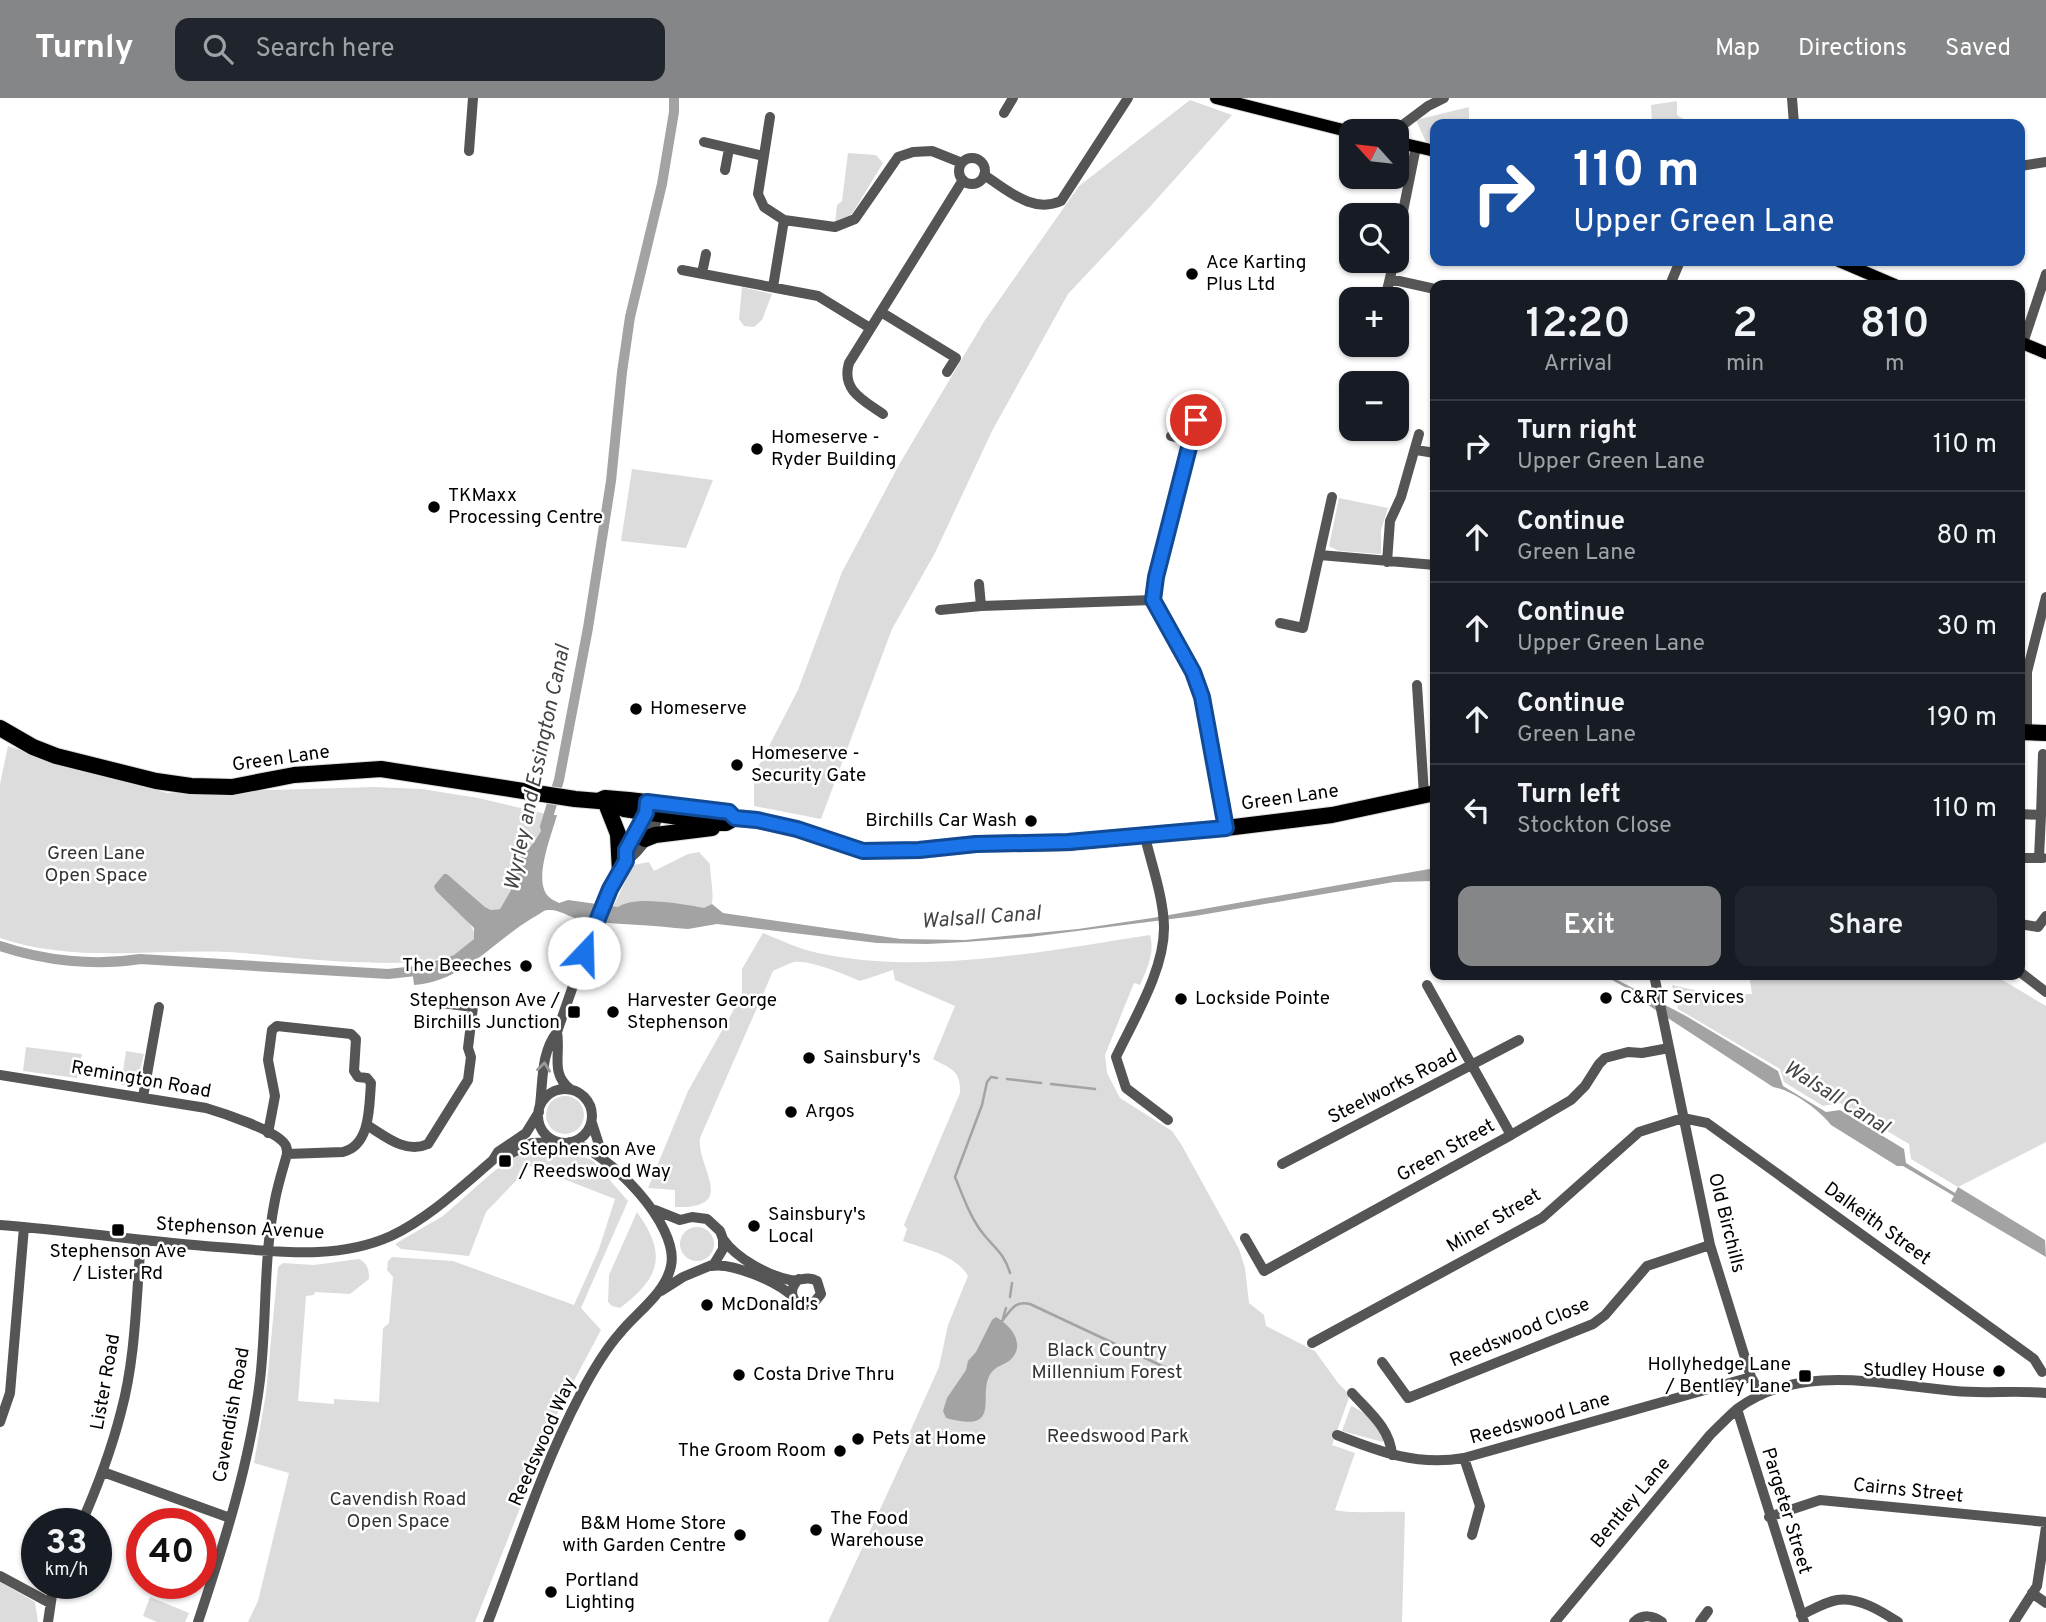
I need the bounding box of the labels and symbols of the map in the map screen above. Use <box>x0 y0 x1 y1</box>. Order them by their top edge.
north arrow <box>1339 119 1409 189</box>
place label: Ace Karting Plus Ltd <box>1206 251 1307 297</box>
marker: Ace Karting Plus Ltd <box>1184 266 1200 282</box>
pin <box>1166 390 1226 450</box>
place label: Homeserve - Ryder Building <box>771 426 896 472</box>
marker: Homeserve - Ryder Building <box>749 441 765 457</box>
place label: TKMaxx Processing Centre <box>448 484 603 530</box>
marker: TKMaxx Processing Centre <box>426 499 442 515</box>
water label: Wyrley and Essington Canal <box>499 641 578 893</box>
place label: Homeserve <box>650 697 747 721</box>
marker: Homeserve <box>628 701 644 717</box>
street label: Green Lane <box>231 740 331 778</box>
place label: Homeserve - Security Gate <box>751 742 866 788</box>
marker: Homeserve - Security Gate <box>729 757 745 773</box>
street label: Green Lane <box>1240 779 1340 817</box>
place label: Birchills Car Wash <box>865 809 1017 833</box>
marker: Birchills Car Wash <box>1023 813 1039 829</box>
park label: Green Lane Open Space <box>44 842 148 888</box>
water label: Walsall Canal <box>920 900 1043 936</box>
position arrow <box>547 916 621 990</box>
place label: The Beeches <box>402 954 512 978</box>
marker: The Beeches <box>518 958 534 974</box>
place label: C&RT Services <box>1620 986 1744 1010</box>
place label: Lockside Pointe <box>1195 987 1330 1011</box>
place label: Stephenson Ave / Birchills Junction <box>409 989 560 1035</box>
place label: Harvester George Stephenson <box>627 989 777 1035</box>
marker: C&RT Services <box>1598 990 1614 1006</box>
marker: Lockside Pointe <box>1173 991 1189 1007</box>
marker: Stephenson Ave / Birchills Junction <box>566 1004 582 1020</box>
marker: Harvester George Stephenson <box>605 1004 621 1020</box>
street label: Steelworks Road <box>1324 1044 1462 1130</box>
place label: Sainsbury's <box>823 1046 921 1070</box>
marker: Sainsbury's <box>801 1050 817 1066</box>
water label: Walsall Canal <box>1778 1055 1895 1142</box>
street label: Remington Road <box>69 1056 213 1104</box>
one-way arrow <box>537 1061 552 1073</box>
place label: Argos <box>805 1100 855 1124</box>
marker: Argos <box>783 1104 799 1120</box>
street label: Green Street <box>1393 1114 1499 1188</box>
place label: Stephenson Ave / Reedswood Way <box>518 1138 671 1184</box>
marker: Stephenson Ave / Reedswood Way <box>497 1153 513 1169</box>
street label: Old Birchills <box>1702 1171 1750 1275</box>
street label: Dalkeith Street <box>1819 1177 1935 1271</box>
street label: Miner Street <box>1443 1184 1545 1258</box>
place label: Sainsbury's Local <box>768 1203 866 1249</box>
street label: Stephenson Avenue <box>155 1213 325 1245</box>
marker: Sainsbury's Local <box>746 1218 762 1234</box>
marker: Stephenson Ave / Lister Rd <box>110 1222 126 1238</box>
place label: Stephenson Ave / Lister Rd <box>50 1240 186 1286</box>
place label: McDonald's <box>721 1293 819 1317</box>
street label: Reedswood Close <box>1446 1293 1594 1373</box>
marker: McDonald's <box>699 1297 715 1313</box>
street label: Lister Road <box>86 1332 126 1432</box>
park label: Black Country Millennium Forest <box>1032 1339 1182 1385</box>
street label: Cavendish Road <box>208 1346 256 1484</box>
place label: Hollyhedge Lane / Bentley Lane <box>1647 1353 1791 1399</box>
place label: Studley House <box>1863 1359 1985 1383</box>
place label: Costa Drive Thru <box>753 1363 895 1387</box>
marker: Studley House <box>1991 1363 2007 1379</box>
marker: Costa Drive Thru <box>731 1367 747 1383</box>
marker: Hollyhedge Lane / Bentley Lane <box>1797 1368 1813 1384</box>
street label: Reedswood Way <box>504 1374 582 1510</box>
street label: Reedswood Lane <box>1467 1387 1613 1451</box>
park label: Reedswood Park <box>1047 1425 1189 1449</box>
place label: Pets at Home <box>872 1427 986 1451</box>
marker: Pets at Home <box>850 1431 866 1447</box>
place label: The Groom Room <box>678 1439 826 1463</box>
marker: The Groom Room <box>832 1443 848 1459</box>
street label: Pargeter Street <box>1755 1445 1817 1577</box>
street label: Bentley Lane <box>1586 1453 1676 1553</box>
street label: Cairns Street <box>1852 1473 1964 1509</box>
park label: Cavendish Road Open Space <box>330 1488 466 1534</box>
place label: The Food Warehouse <box>830 1507 924 1553</box>
speed limit sign: 40 <box>126 1508 217 1599</box>
place label: B&M Home Store with Garden Centre <box>562 1512 726 1558</box>
marker: The Food Warehouse <box>808 1522 824 1538</box>
marker: B&M Home Store with Garden Centre <box>732 1527 748 1543</box>
place label: Portland Lighting <box>565 1569 639 1615</box>
marker: Portland Lighting <box>543 1584 559 1600</box>

